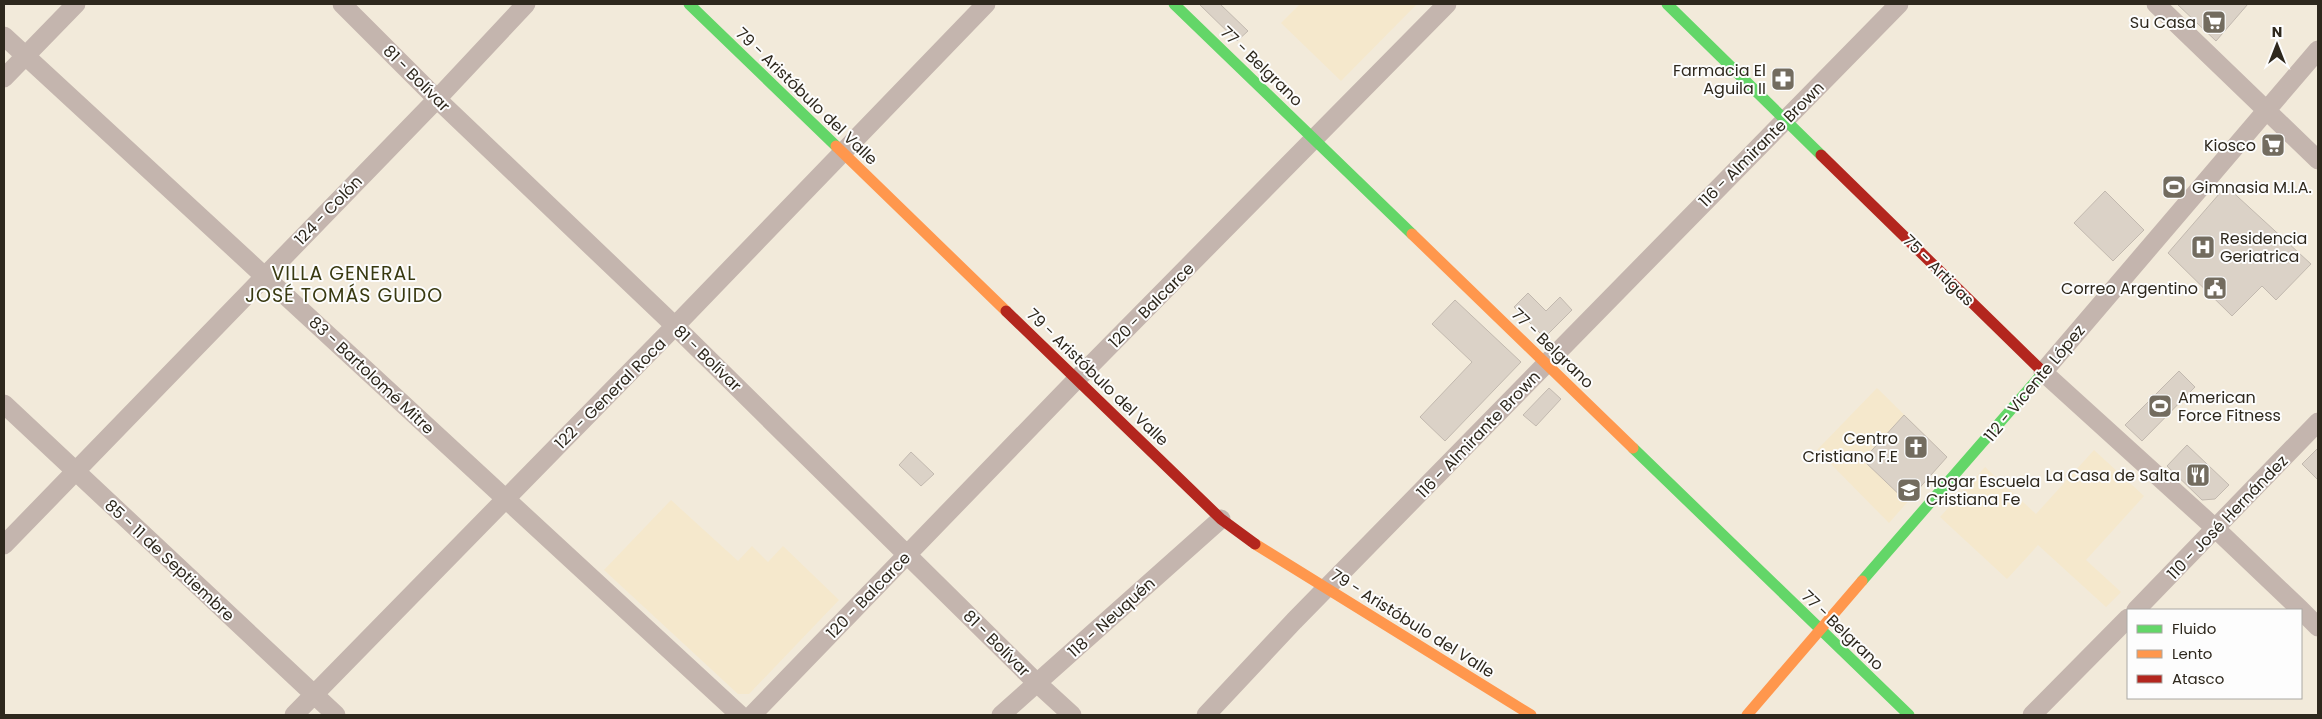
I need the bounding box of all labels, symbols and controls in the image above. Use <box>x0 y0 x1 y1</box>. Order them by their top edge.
supermarket icon: Su Casa <box>2201 9 2227 35</box>
place label: Su Casa <box>2130 11 2196 34</box>
north arrow <box>2252 20 2302 70</box>
street label: 77 - Belgrano <box>1215 21 1308 112</box>
street label: 79 - Aristóbulo del Valle <box>731 22 883 170</box>
text: N <box>2272 22 2282 42</box>
street label: 81 - Bolívar <box>378 40 455 117</box>
place label: Farmacia El Aguila II <box>1673 59 1766 100</box>
pharmacy icon: Farmacia El Aguila II <box>1770 66 1796 92</box>
street label: 116 - Almirante Brown <box>1693 76 1829 212</box>
supermarket icon: Kiosco <box>2260 132 2286 158</box>
place label: Kiosco <box>2204 134 2256 157</box>
street label: 124 - Colón <box>289 170 367 250</box>
sports icon: Gimnasia M.I.A. <box>2161 174 2187 200</box>
place label: Gimnasia M.I.A. <box>2192 176 2312 199</box>
place label: Residencia Geriatrica <box>2220 227 2307 268</box>
street label: 75 - Artigas <box>1898 229 1980 311</box>
hospital icon: Residencia Geriatrica <box>2190 234 2216 260</box>
street label: 120 - Balcarce <box>1103 257 1199 353</box>
district label: VILLA GENERAL JOSÉ TOMÁS GUIDO <box>245 260 443 309</box>
public building icon: Correo Argentino <box>2202 275 2228 301</box>
place label: Correo Argentino <box>2061 277 2198 300</box>
street label: 79 - Aristóbulo del Valle <box>1022 303 1174 451</box>
street label: 77 - Belgrano <box>1506 303 1599 394</box>
street label: 83 - Bartolomé Mitre <box>304 311 439 440</box>
street label: 81 - Bolívar <box>669 320 747 397</box>
street label: 112 - Vicente López <box>1978 320 2090 447</box>
street label: 122 - General Roca <box>550 333 671 454</box>
street label: 116 - Almirante Brown <box>1411 365 1545 503</box>
place label: American Force Fitness <box>2178 386 2281 427</box>
sports icon: American Force Fitness <box>2147 393 2173 419</box>
place label: Centro Cristiano F.E <box>1802 427 1898 468</box>
church icon: Centro Cristiano F.E <box>1903 434 1929 460</box>
street label: 110 - José Hernández <box>2162 450 2293 585</box>
restaurant icon: La Casa de Salta <box>2185 462 2211 488</box>
place label: La Casa de Salta <box>2046 464 2180 487</box>
place label: Hogar Escuela Cristiana Fe <box>1926 470 2040 511</box>
school or university icon: Hogar Escuela Cristiana Fe <box>1896 477 1922 503</box>
street label: 85 - 11 de Septiembre <box>100 494 240 627</box>
street label: 120 - Balcarce <box>821 547 916 644</box>
street label: 79 - Aristóbulo del Valle <box>1326 564 1499 683</box>
street label: 118 - Neuquén <box>1063 572 1160 663</box>
street label: 77 - Belgrano <box>1796 585 1889 676</box>
street label: 81 - Bolívar <box>958 605 1035 682</box>
legend <box>2127 609 2302 699</box>
text: Fluido <box>2172 618 2216 639</box>
text: Lento <box>2172 643 2212 664</box>
text: Atasco <box>2172 668 2224 689</box>

